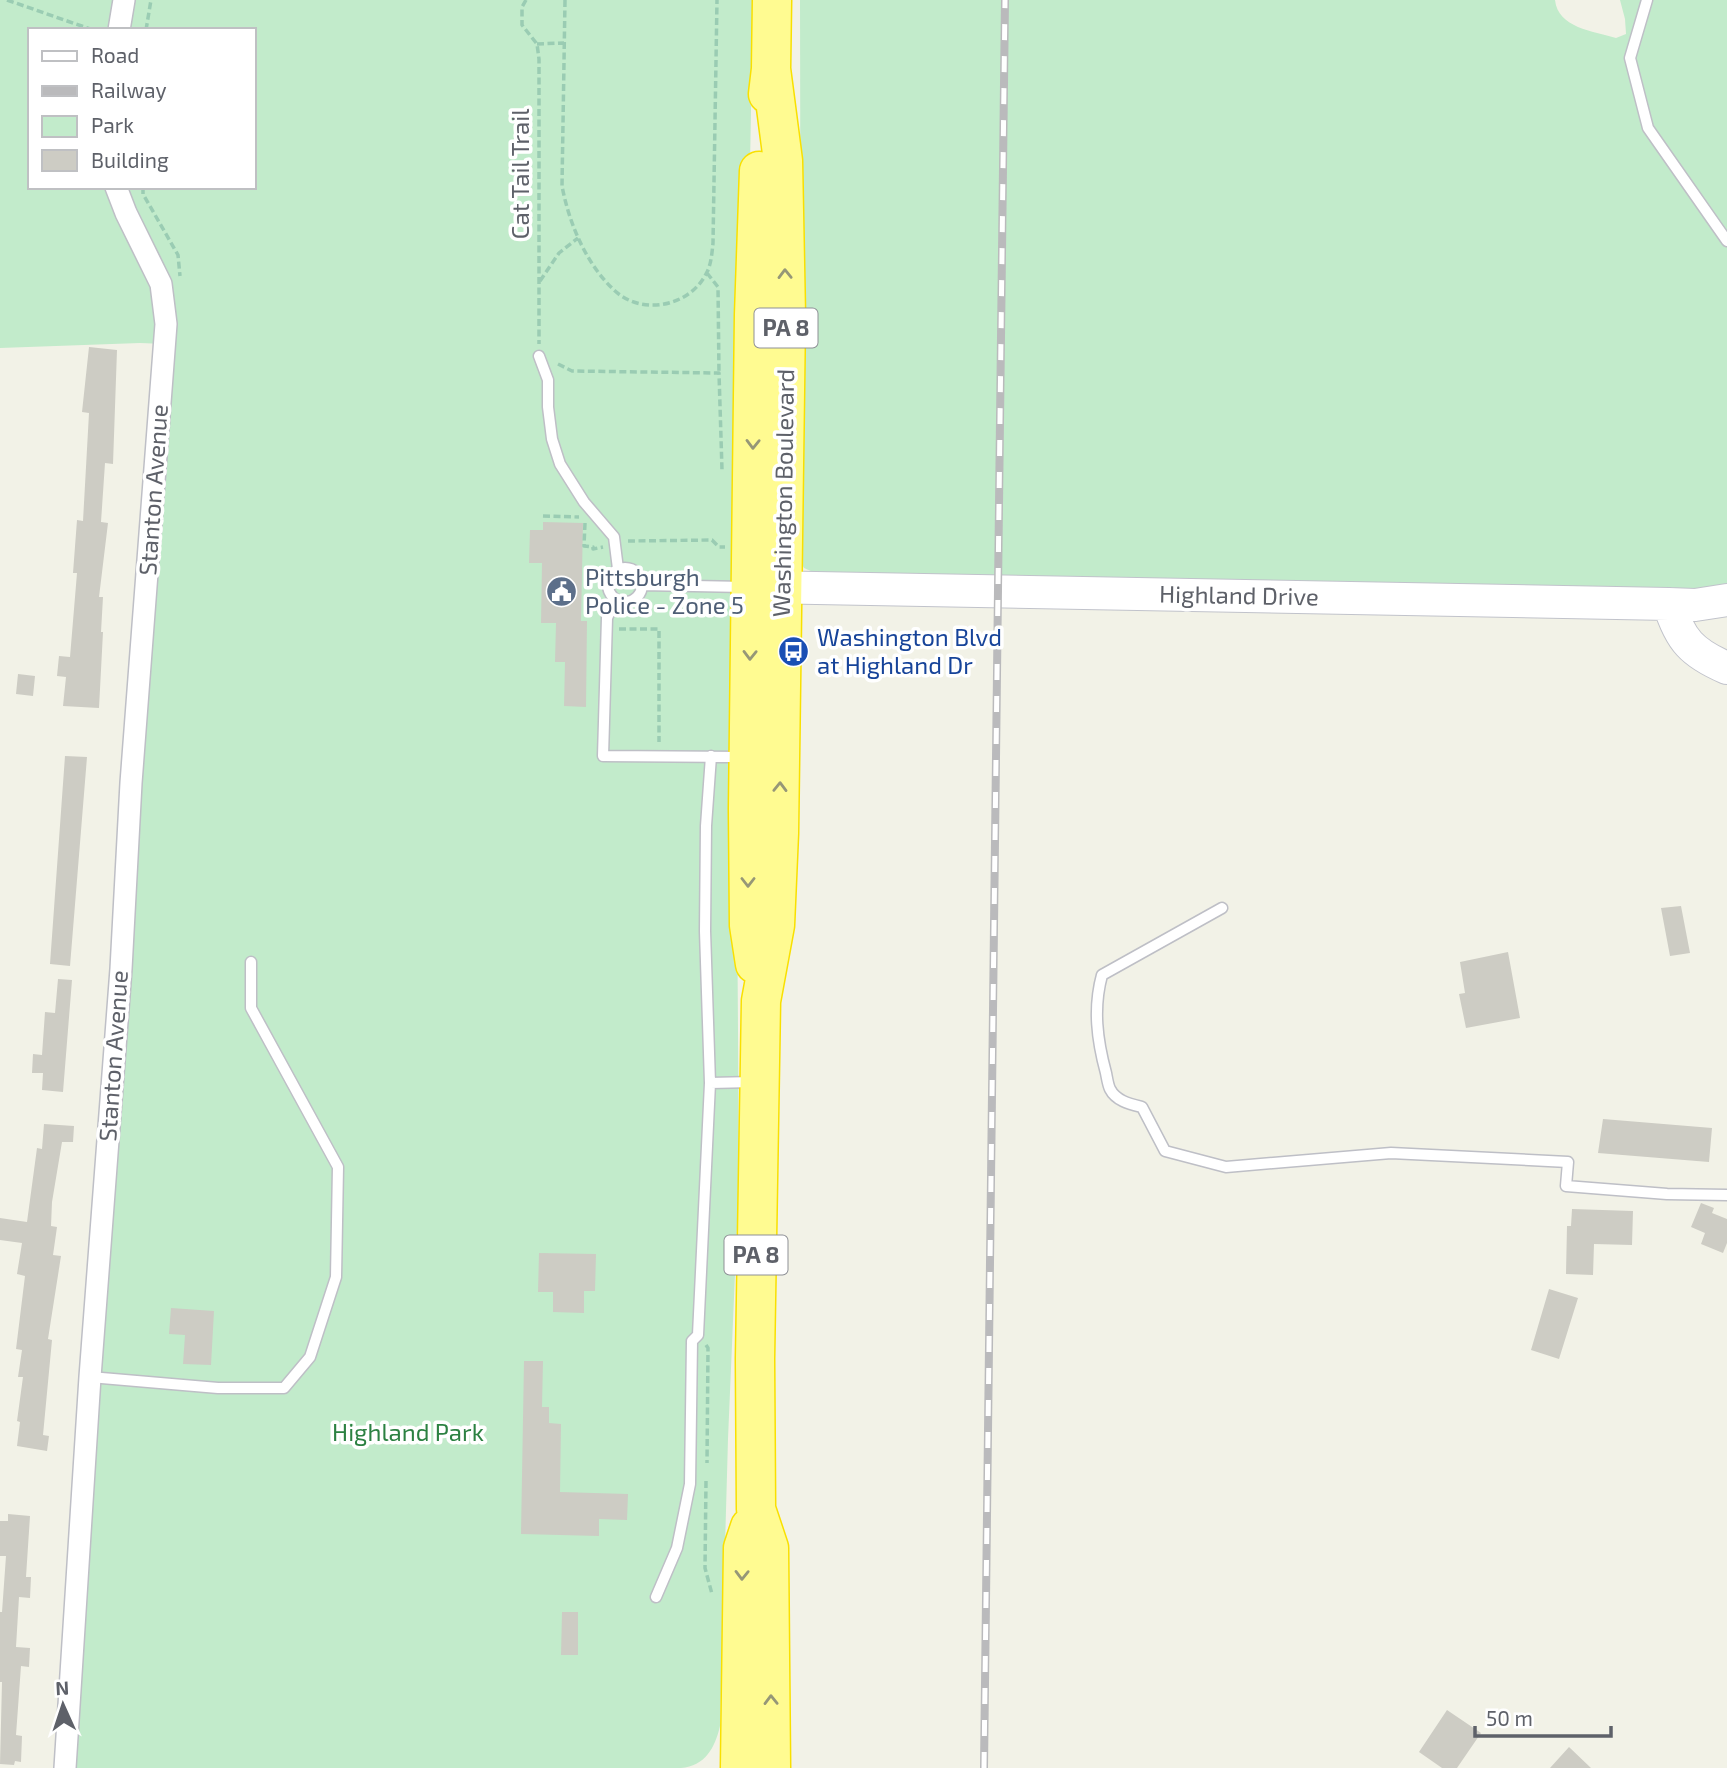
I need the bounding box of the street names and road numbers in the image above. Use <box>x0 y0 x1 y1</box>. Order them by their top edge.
street label: Cat Tail Trail <box>505 109 534 239</box>
road number: PA 8 <box>754 308 818 348</box>
street label: Washington Boulevard <box>766 369 799 617</box>
street label: Stanton Avenue <box>132 403 173 576</box>
street label: Highland Drive <box>1159 579 1319 610</box>
street label: Stanton Avenue <box>92 969 133 1142</box>
road number: PA 8 <box>724 1236 788 1274</box>

